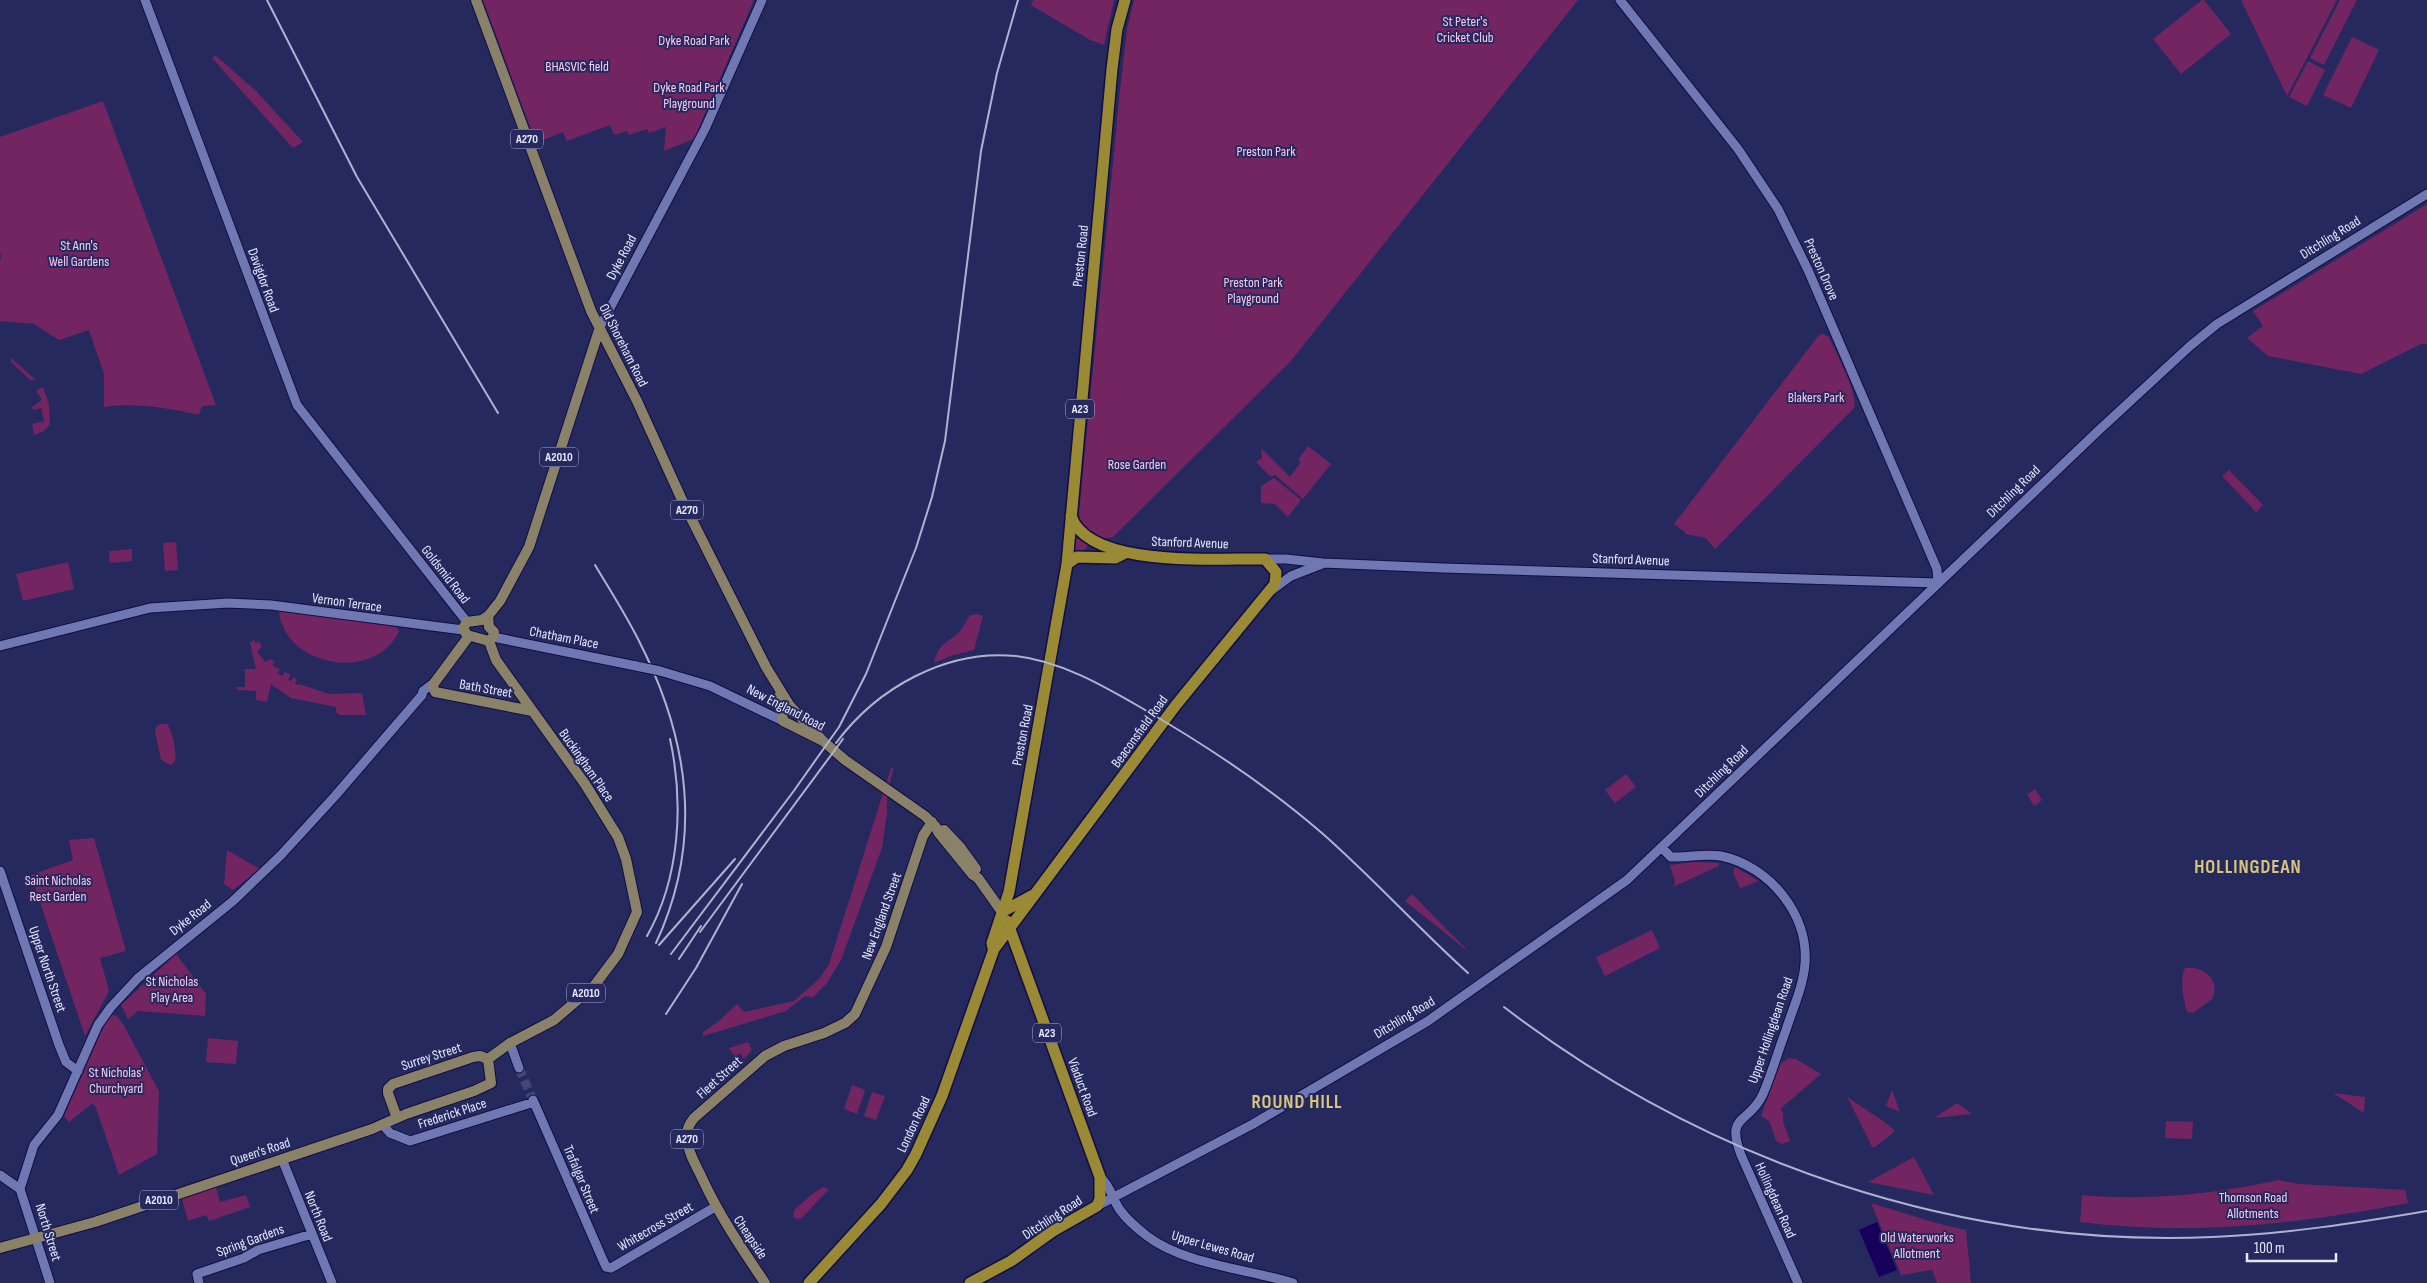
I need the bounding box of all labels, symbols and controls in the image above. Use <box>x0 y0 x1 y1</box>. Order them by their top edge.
park label: St Peter's Cricket Club <box>1436 13 1494 46</box>
park label: Dyke Road Park <box>658 32 730 49</box>
park label: BHASVIC field <box>545 58 609 75</box>
park label: Dyke Road Park Playground <box>653 79 725 112</box>
road number: A270 <box>511 130 543 148</box>
park label: Preston Park <box>1236 143 1296 160</box>
street label: Ditchling Road <box>2297 212 2364 263</box>
street label: Preston Road <box>1069 224 1092 288</box>
street label: Dyke Road <box>603 232 640 283</box>
street label: Preston Drove <box>1800 236 1843 303</box>
park label: St Ann's Well Gardens <box>49 237 109 270</box>
street label: Davigdor Road <box>244 246 283 315</box>
park label: Preston Park Playground <box>1223 274 1283 307</box>
street label: Old Shoreham Road <box>595 301 652 390</box>
park label: Blakers Park <box>1788 389 1845 406</box>
road number: A23 <box>1066 399 1094 418</box>
road number: A2010 <box>540 448 578 467</box>
park label: Rose Garden <box>1108 456 1166 473</box>
street label: Ditchling Road <box>1983 462 2044 521</box>
road number: A270 <box>671 500 703 520</box>
street label: Stanford Avenue <box>1151 533 1229 552</box>
street label: Goldsmid Road <box>418 542 474 607</box>
street label: Stanford Avenue <box>1592 550 1670 569</box>
street label: Vernon Terrace <box>311 589 383 616</box>
street label: Chatham Place <box>528 622 600 653</box>
street label: Bath Street <box>458 675 514 702</box>
street label: New England Road <box>744 680 828 735</box>
street label: Beaconsfield Road <box>1107 692 1171 771</box>
street label: Preston Road <box>1008 703 1037 767</box>
street label: Buckingham Place <box>555 726 618 805</box>
street label: Ditchling Road <box>1691 742 1752 801</box>
district label: HOLLINGDEAN <box>2194 856 2302 879</box>
street label: New England Street <box>858 870 905 962</box>
park label: Saint Nicholas Rest Garden <box>25 872 91 905</box>
street label: Dyke Road <box>166 896 215 939</box>
street label: Upper North Street <box>25 924 70 1014</box>
park label: St Nicholas Play Area <box>146 973 198 1006</box>
street label: Upper Hollingdean Road <box>1744 975 1797 1086</box>
road number: A2010 <box>567 984 605 1002</box>
street label: Ditchling Road <box>1371 993 1438 1042</box>
road number: A23 <box>1033 1024 1061 1042</box>
street label: Surrey Street <box>399 1039 463 1074</box>
street label: Fleet Street <box>693 1053 746 1102</box>
street label: Viaduct Road <box>1064 1055 1101 1119</box>
park label: St Nicholas' Churchyard <box>89 1064 143 1097</box>
district label: ROUND HILL <box>1251 1091 1343 1114</box>
street label: London Road <box>893 1093 934 1155</box>
street label: Frederick Place <box>416 1094 489 1133</box>
road number: A270 <box>671 1130 703 1148</box>
street label: Queen's Road <box>228 1134 293 1169</box>
street label: Trafalgar Street <box>560 1143 603 1216</box>
street label: Hollingdean Road <box>1751 1160 1800 1241</box>
street label: North Road <box>301 1188 336 1244</box>
park label: Thomson Road Allotments <box>2219 1189 2288 1222</box>
road number: A2010 <box>140 1190 178 1210</box>
street label: Ditchling Road <box>1019 1192 1085 1243</box>
street label: Whitecross Street <box>615 1198 696 1255</box>
street label: North Street <box>32 1201 65 1263</box>
street label: Cheapside <box>730 1212 771 1262</box>
street label: Spring Gardens <box>214 1220 286 1261</box>
street label: Upper Lewes Road <box>1170 1227 1256 1266</box>
park label: Old Waterworks Allotment <box>1880 1229 1954 1262</box>
scale bar <box>2247 1230 2336 1262</box>
text: 100 m <box>2254 1239 2285 1258</box>

